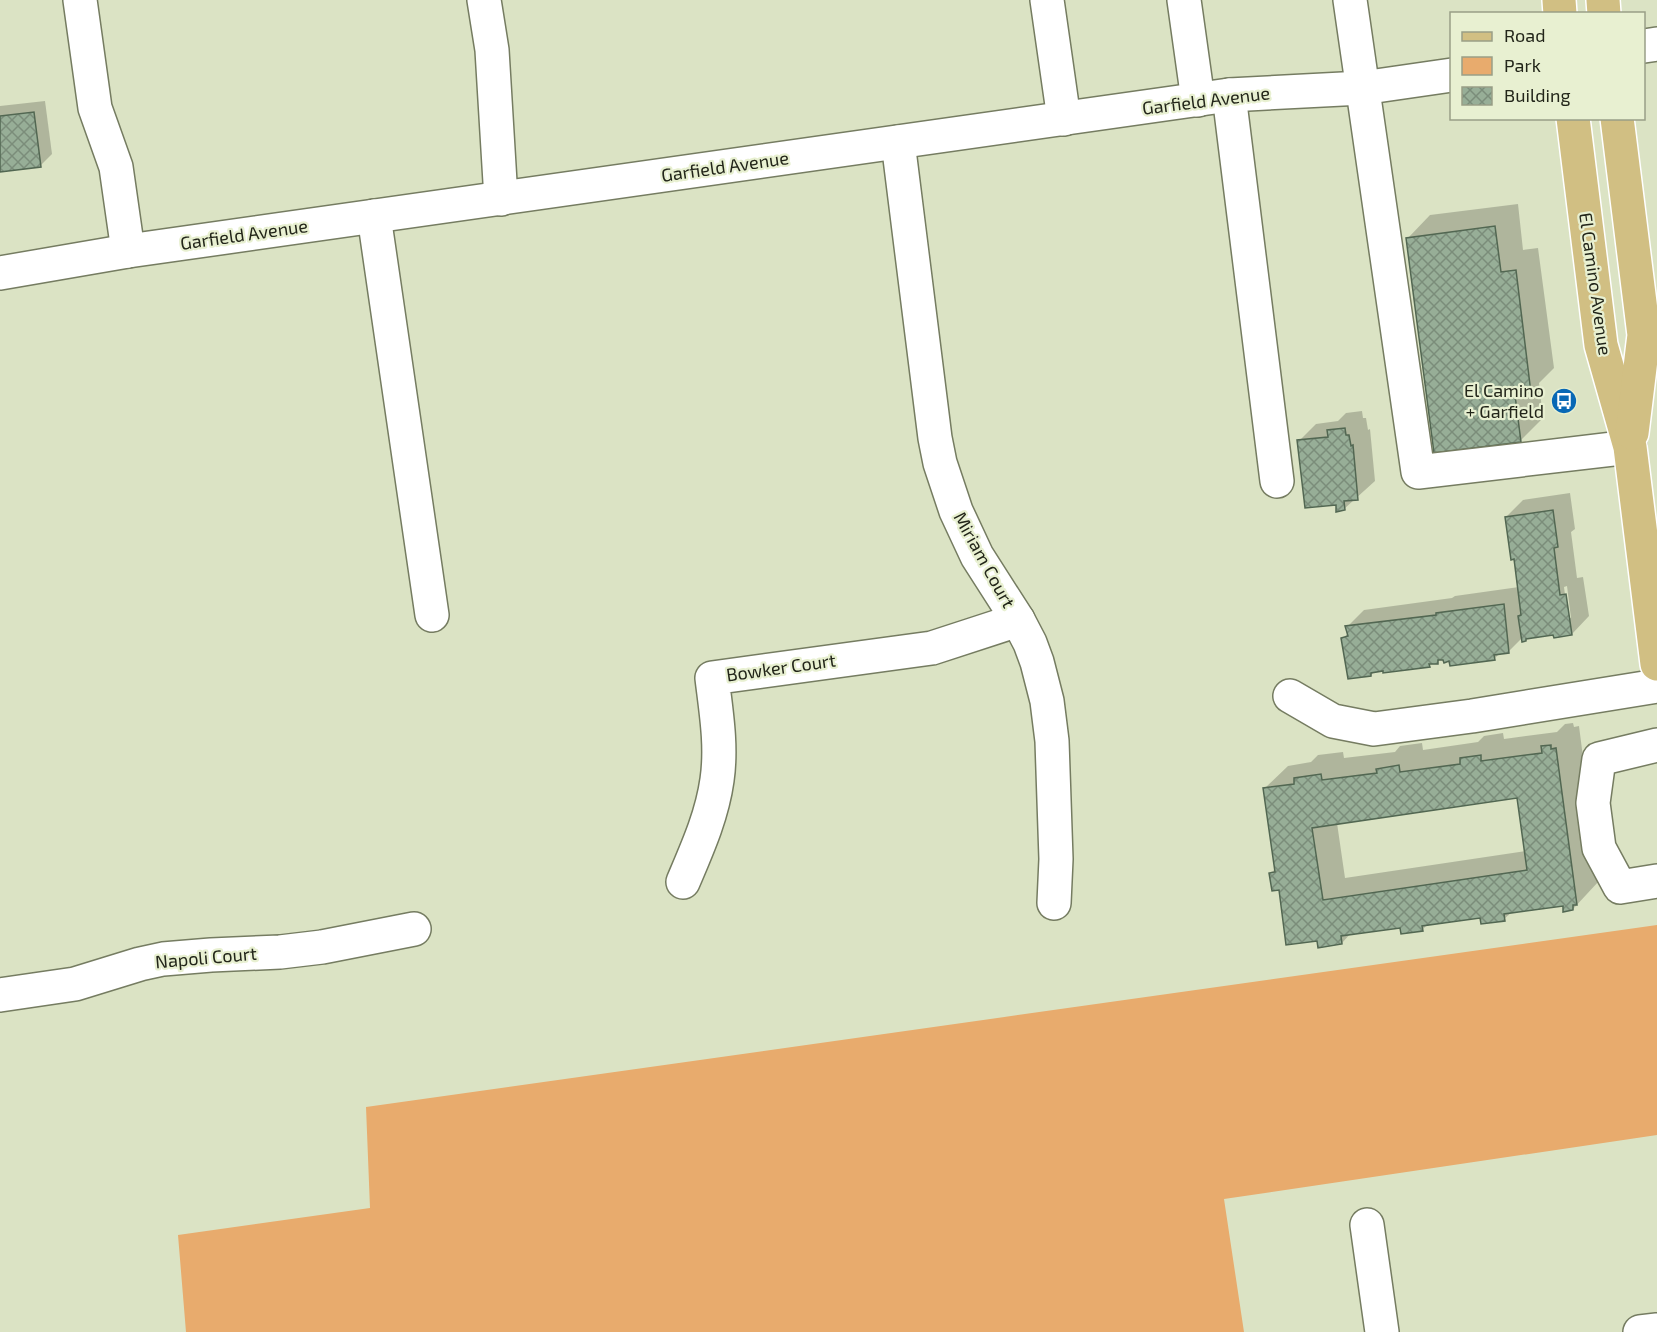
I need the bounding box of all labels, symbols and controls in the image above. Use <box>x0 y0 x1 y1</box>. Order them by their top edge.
legend <box>1450 12 1645 120</box>
text: Road <box>1504 24 1545 46</box>
text: Park <box>1504 54 1541 76</box>
street label: Garfield Avenue <box>1141 81 1271 119</box>
text: Building <box>1504 84 1571 106</box>
street label: Garfield Avenue <box>660 146 790 186</box>
street label: El Camino Avenue <box>1575 211 1617 357</box>
street label: Garfield Avenue <box>179 214 309 254</box>
place label: El Camino + Garfield <box>1464 379 1544 422</box>
bus stop icon: El Camino + Garfield <box>1549 386 1579 416</box>
street label: Miriam Court <box>949 508 1020 612</box>
street label: Bowker Court <box>725 648 837 686</box>
street label: Napoli Court <box>154 942 258 972</box>

